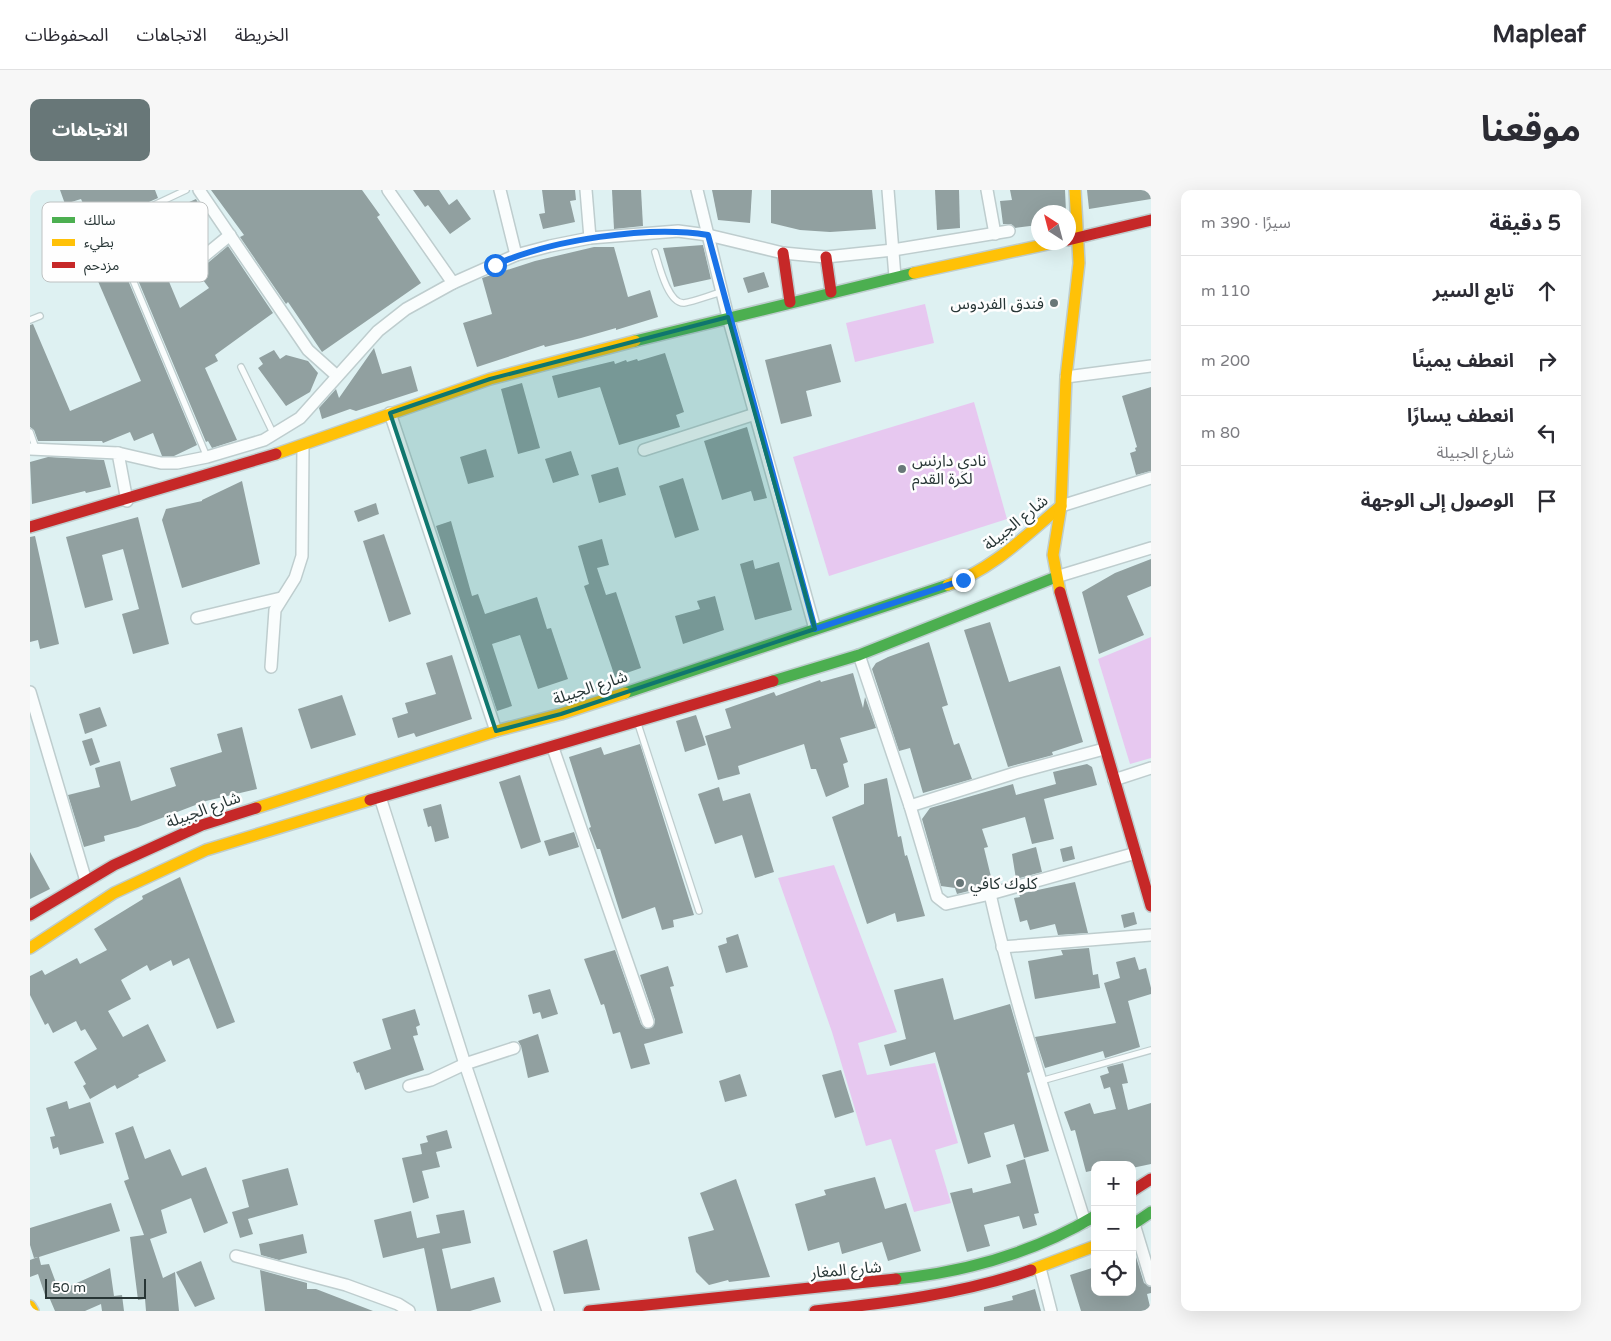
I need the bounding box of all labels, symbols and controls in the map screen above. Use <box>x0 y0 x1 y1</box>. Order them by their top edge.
text: Mapleaf <box>1492 20 1586 49</box>
text: المحفوظات <box>25 24 109 46</box>
text: الاتجاهات <box>137 24 207 46</box>
text: الخريطة <box>235 24 289 46</box>
button: الاتجاهات <box>30 99 150 161</box>
text: موقعنا <box>1481 109 1581 151</box>
legend <box>42 202 208 282</box>
north arrow <box>1031 205 1076 250</box>
text: 5 دقيقة <box>1490 211 1561 236</box>
text: سالك <box>84 212 116 229</box>
text: سيرًا · 390 m <box>1201 213 1291 233</box>
text: بطيء <box>84 234 114 253</box>
route start <box>484 254 507 277</box>
text: مزدحم <box>84 257 119 276</box>
icon: ahead <box>1533 277 1561 305</box>
text: تابع السير <box>1433 280 1514 302</box>
text: 110 m <box>1201 281 1250 301</box>
place label: فندق الفردوس <box>950 294 1044 314</box>
marker: فندق الفردوس <box>1048 297 1060 309</box>
icon: right <box>1533 347 1561 375</box>
text: انعطف يمينًا <box>1412 350 1514 372</box>
text: 200 m <box>1201 351 1250 371</box>
text: انعطف يسارًا <box>1407 405 1514 427</box>
icon: left <box>1533 419 1561 447</box>
text: 80 m <box>1201 423 1240 443</box>
text: شارع الجبيلة <box>1436 443 1514 463</box>
place label: نادي دارنس لكرة القدم <box>912 451 986 491</box>
marker: نادي دارنس لكرة القدم <box>896 463 908 475</box>
icon: arrive <box>1533 487 1561 515</box>
text: الوصول إلى الوجهة <box>1361 490 1514 512</box>
street label: شارع الجبيلة <box>979 491 1053 557</box>
route end <box>952 569 975 592</box>
street label: شارع الجبيلة <box>550 666 631 711</box>
street label: شارع الجبيلة <box>163 787 244 834</box>
place label: كلوك كافي <box>970 874 1038 896</box>
marker: كلوك كافي <box>954 877 966 889</box>
map controls <box>1091 1161 1136 1296</box>
button: + <box>1091 1161 1136 1206</box>
button: − <box>1091 1206 1136 1251</box>
button: locate <box>1091 1251 1136 1296</box>
street label: شارع المغار <box>809 1257 883 1285</box>
scale bar <box>45 1276 146 1299</box>
text: 50 m <box>52 1279 86 1296</box>

